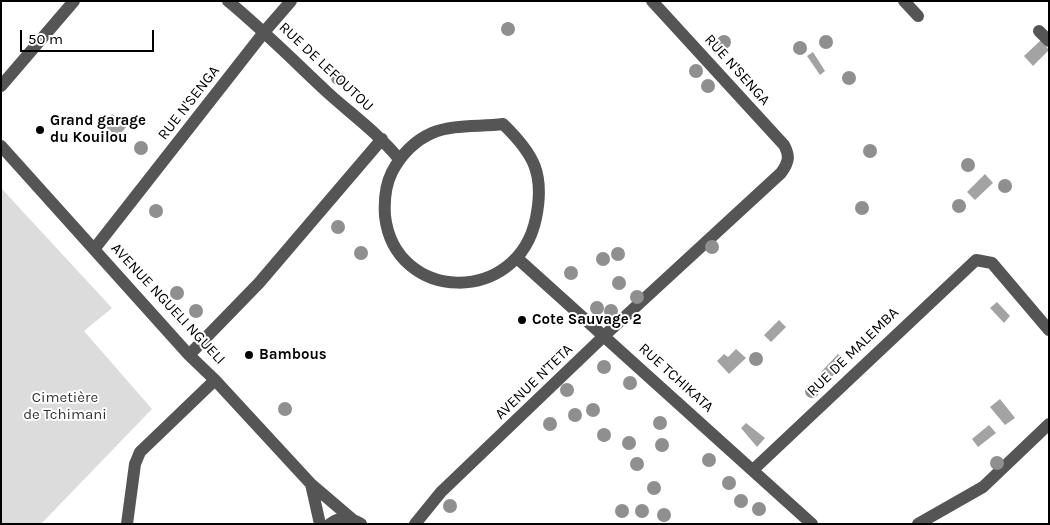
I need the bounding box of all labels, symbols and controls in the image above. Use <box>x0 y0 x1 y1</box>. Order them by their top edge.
street label: RUE DE LEFOUTOU <box>275 19 377 115</box>
scale bar <box>22 20 156 52</box>
text: 50 m <box>28 30 63 48</box>
street label: RUE N'SENGA <box>700 31 774 109</box>
street label: RUE N'SENGA <box>154 62 224 144</box>
place label: Grand garage du Kouilou <box>50 112 146 147</box>
marker: Grand garage du Kouilou <box>34 124 46 136</box>
street label: AVENUE NGUELI NGUELI <box>107 240 229 368</box>
street label: RUE DE MALEMBA <box>803 304 903 400</box>
place label: Cote Sauvage 2 <box>532 311 642 329</box>
marker: Cote Sauvage 2 <box>516 314 528 326</box>
street label: AVENUE N'TETA <box>491 340 577 424</box>
street label: RUE TCHIKATA <box>635 340 717 416</box>
place label: Bambous <box>259 346 327 364</box>
marker: Bambous <box>243 349 255 361</box>
park label: Cimetière de Tchimani <box>23 389 107 424</box>

